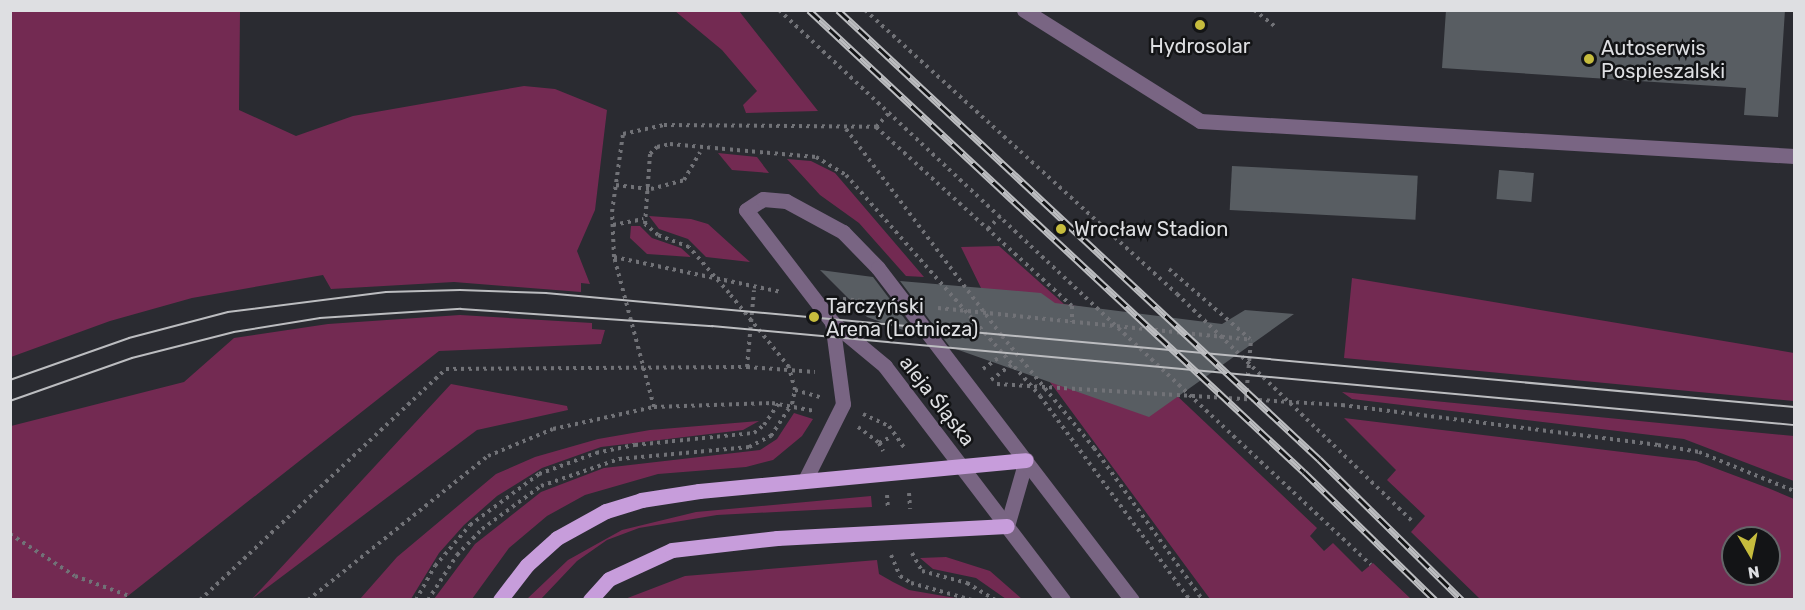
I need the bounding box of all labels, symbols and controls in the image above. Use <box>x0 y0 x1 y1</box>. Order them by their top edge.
marker: Hydrosolar <box>1193 18 1207 32</box>
place label: Hydrosolar <box>1150 34 1250 58</box>
place label: Autoserwis Pospieszalski <box>1601 36 1725 83</box>
marker: Autoserwis Pospieszalski <box>1582 52 1596 66</box>
place label: Wrocław Stadion <box>1074 217 1229 241</box>
marker: Wrocław Stadion <box>1052 220 1070 238</box>
place label: Tarczyński Arena (Lotnicza) <box>826 294 978 341</box>
marker: Tarczyński Arena (Lotnicza) <box>807 310 821 324</box>
street label: aleja Śląska <box>894 351 980 451</box>
north arrow <box>1721 526 1781 586</box>
text: N <box>1746 562 1761 583</box>

